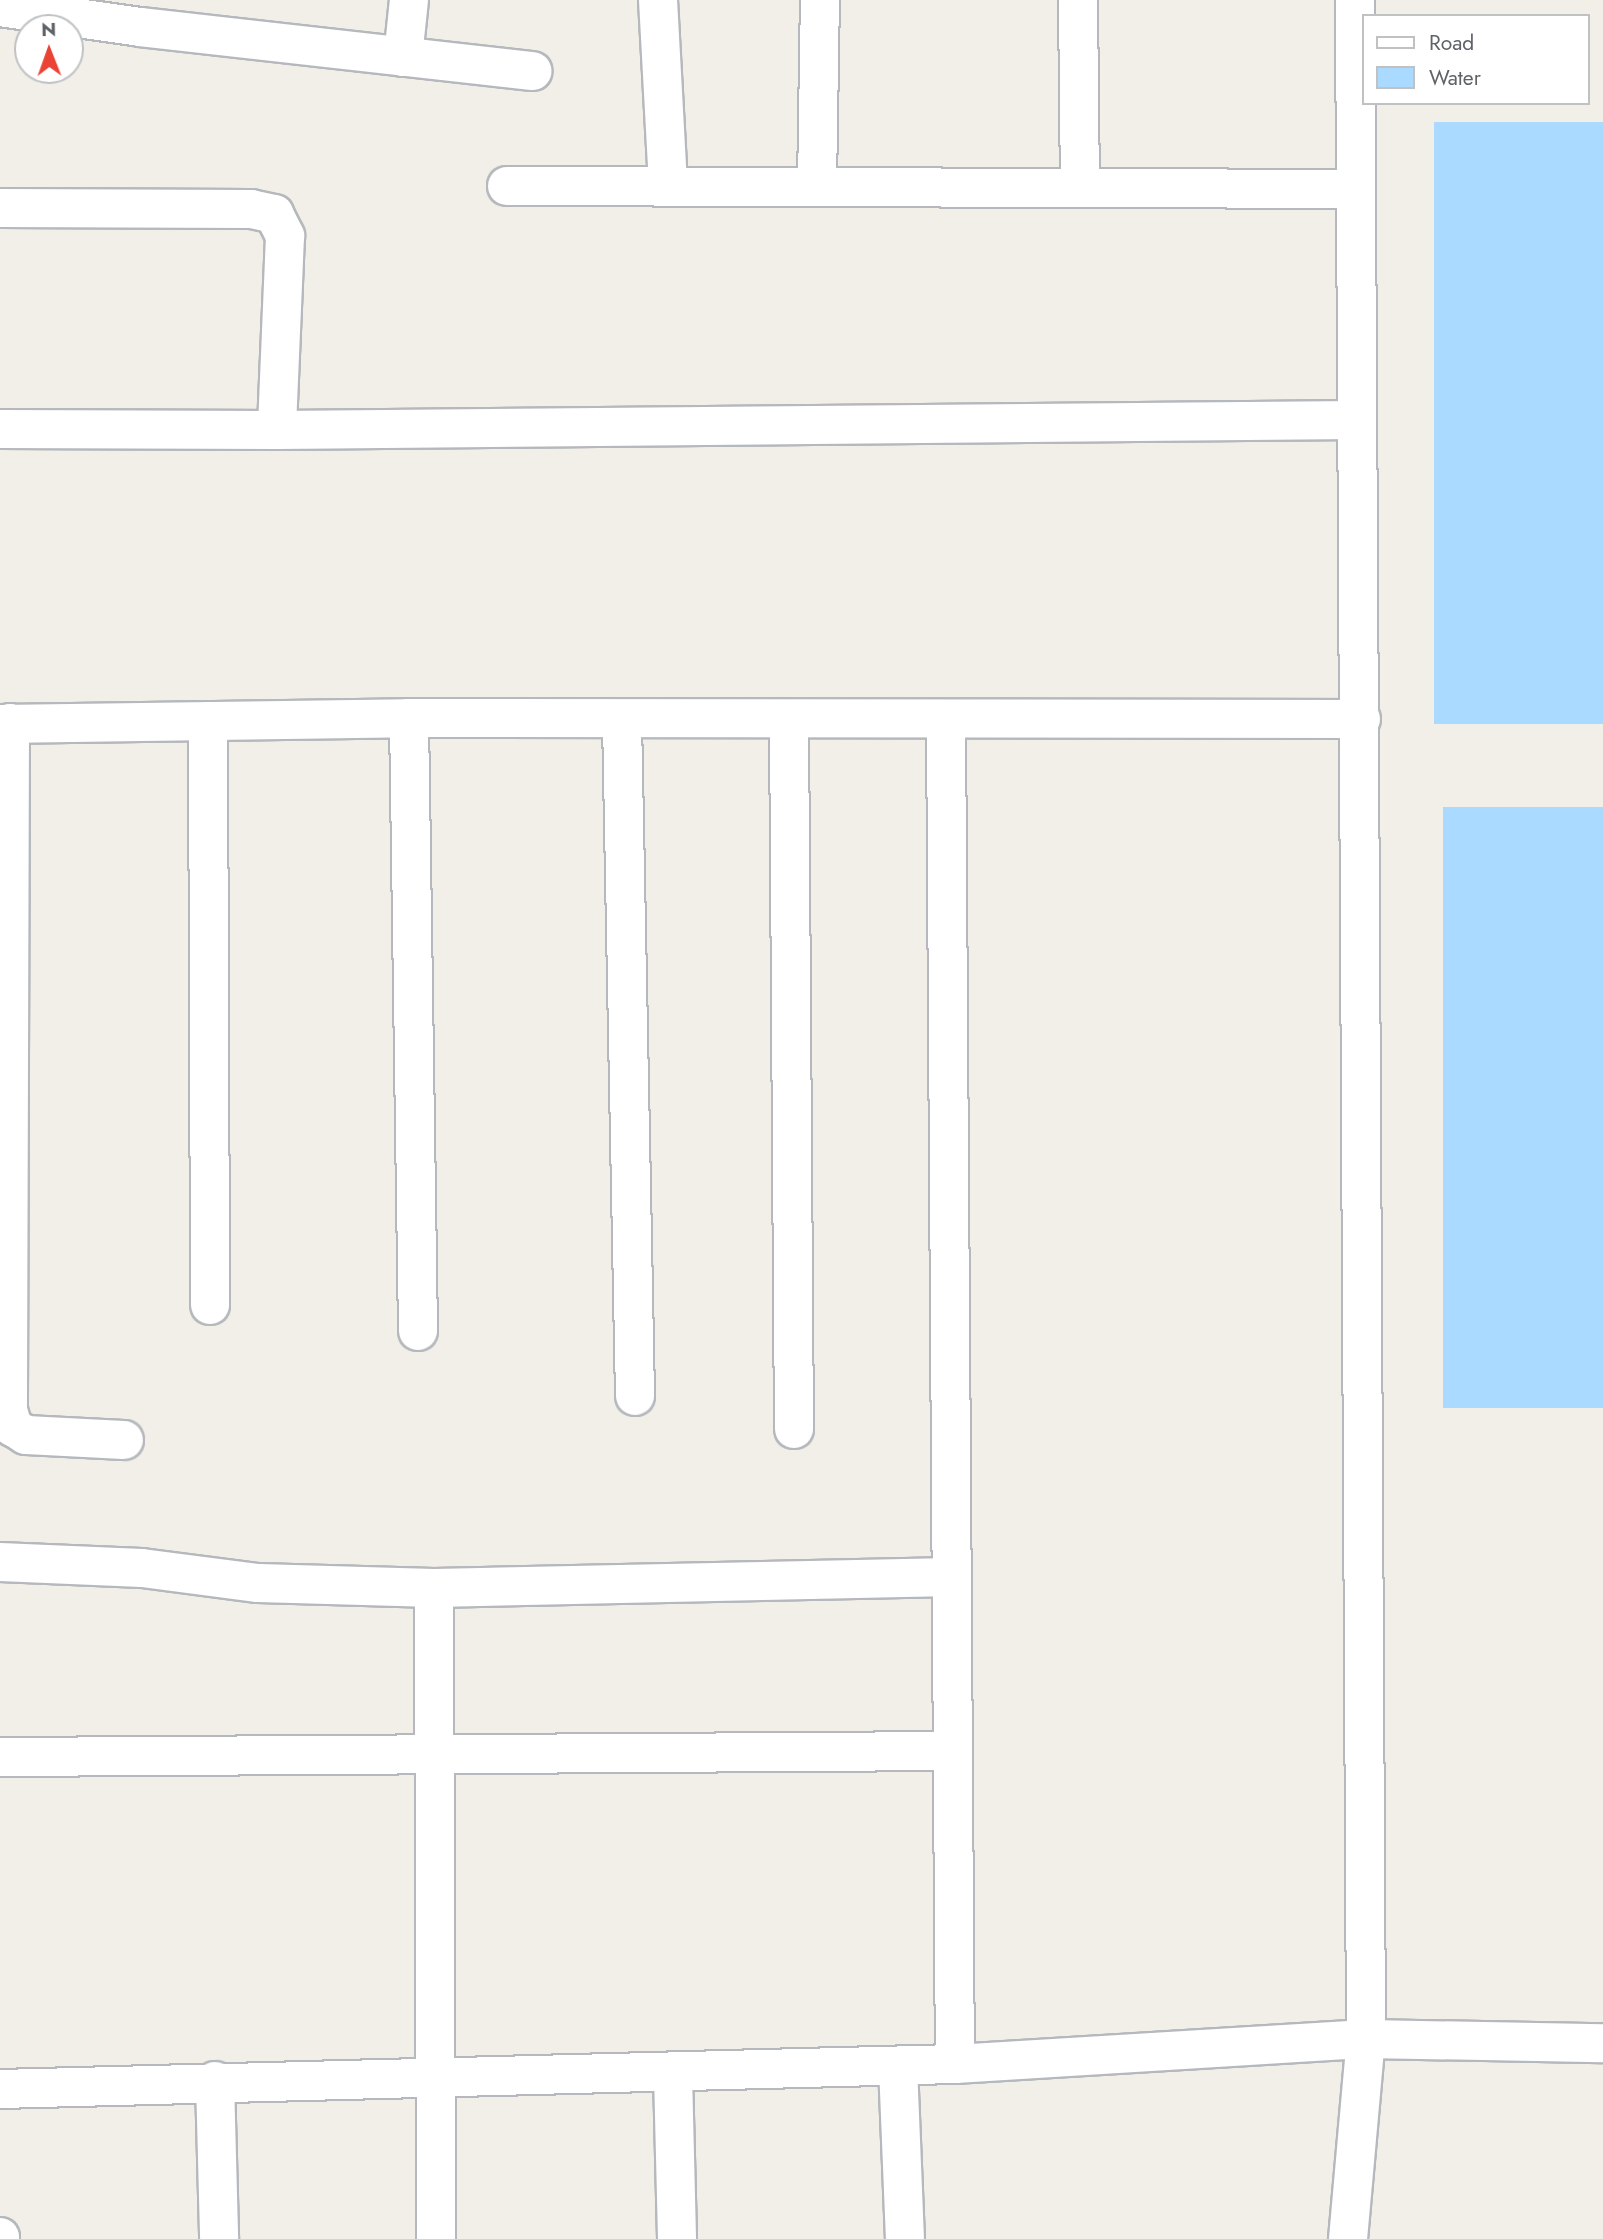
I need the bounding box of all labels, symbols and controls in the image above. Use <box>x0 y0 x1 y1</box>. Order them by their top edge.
north arrow <box>14 14 84 84</box>
legend <box>1362 14 1589 105</box>
text: N <box>41 16 56 43</box>
text: Road <box>1429 28 1474 58</box>
text: Water <box>1429 63 1481 93</box>

